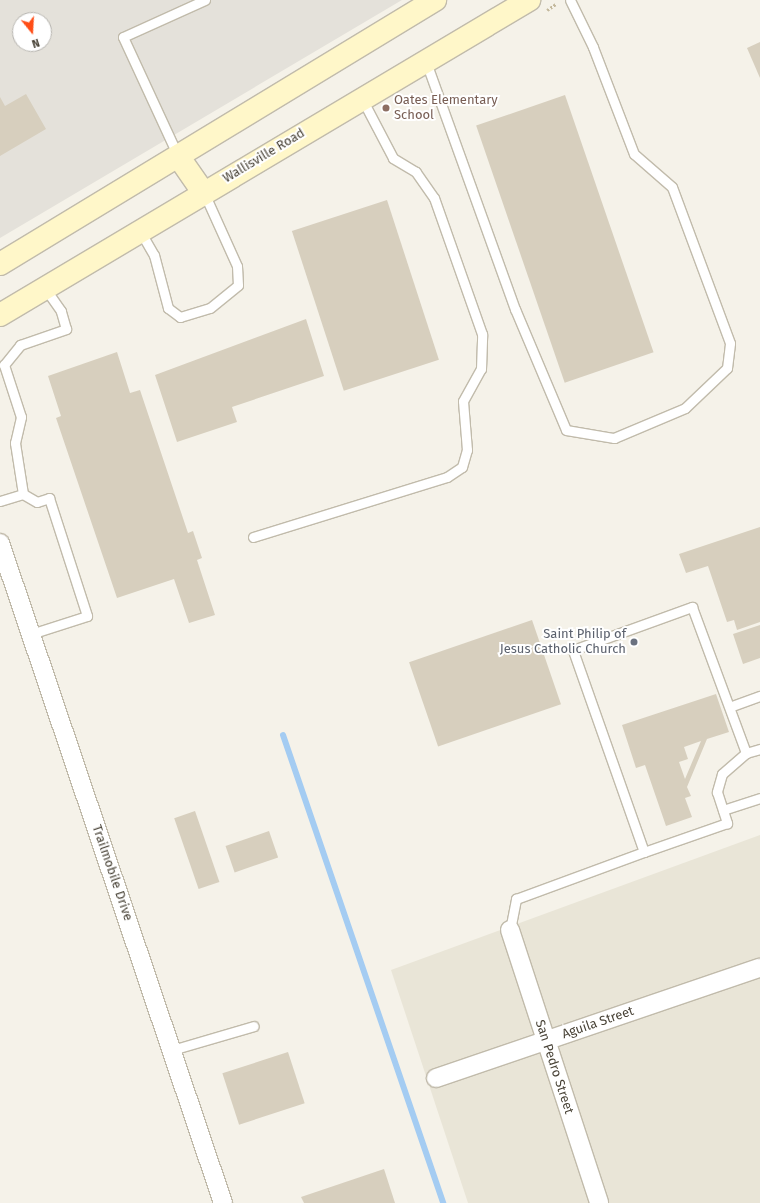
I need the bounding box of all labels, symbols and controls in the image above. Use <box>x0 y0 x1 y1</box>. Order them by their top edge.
north arrow <box>12 12 52 52</box>
text: N <box>30 36 41 50</box>
place label: Oates Elementary School <box>394 93 498 124</box>
marker: Oates Elementary School <box>381 103 391 113</box>
street label: Wallisville Road <box>220 125 308 187</box>
place label: Saint Philip of Jesus Catholic Church <box>500 627 626 658</box>
marker: Saint Philip of Jesus Catholic Church <box>629 637 639 647</box>
street label: Trailmobile Drive <box>88 823 136 923</box>
street label: Aguila Street <box>560 1003 636 1043</box>
street label: San Pedro Street <box>531 1018 577 1116</box>

